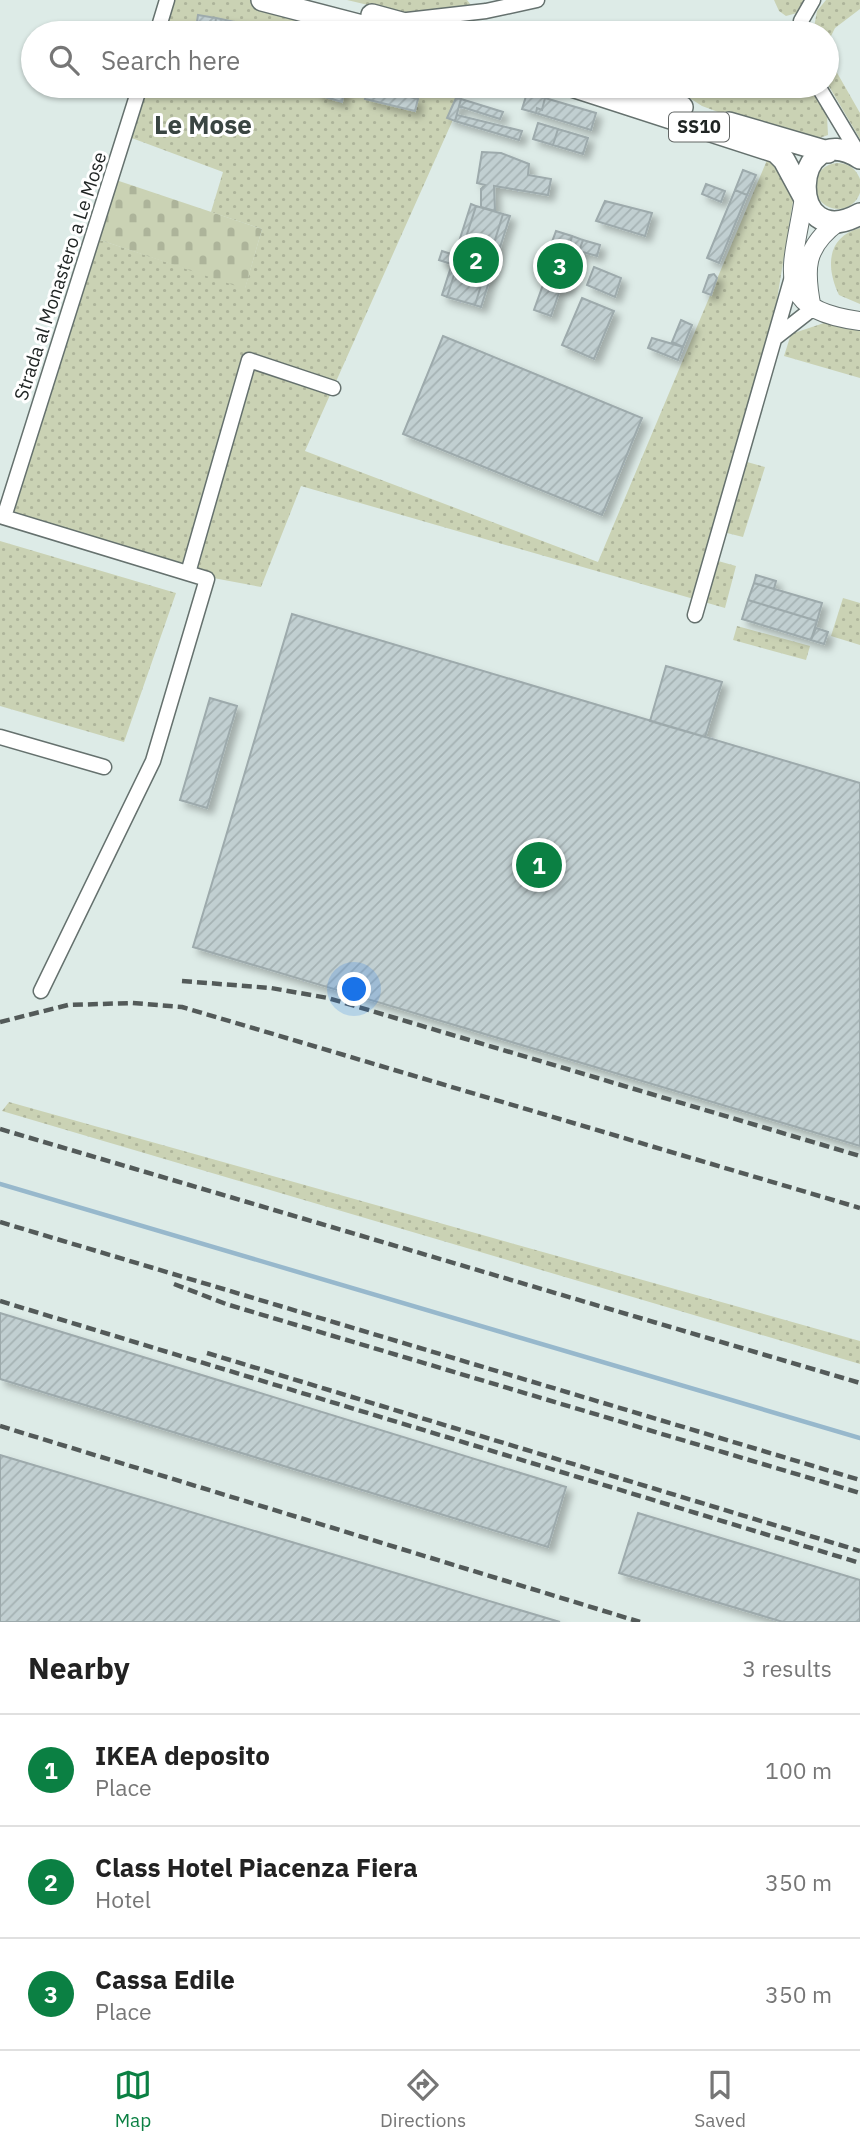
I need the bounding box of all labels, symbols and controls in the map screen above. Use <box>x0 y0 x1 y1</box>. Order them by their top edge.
search box <box>21 21 839 98</box>
icon: search <box>45 41 83 79</box>
text: Search here <box>101 43 240 77</box>
district label: Le Mose <box>154 107 252 141</box>
road number: SS10 <box>669 112 729 142</box>
street label: Strada al Monastero a Le Mose <box>8 149 112 403</box>
pin: 2 <box>453 234 499 286</box>
pin: 3 <box>537 240 583 292</box>
pin: 1 <box>516 839 562 891</box>
your location <box>337 972 371 1006</box>
text: Nearby <box>28 1648 130 1687</box>
text: 3 results <box>742 1653 832 1683</box>
text: IKEA deposito <box>95 1738 270 1772</box>
text: 1 <box>44 1755 58 1785</box>
text: 100 m <box>765 1755 832 1785</box>
text: Place <box>95 1772 152 1802</box>
text: Class Hotel Piacenza Fiera <box>95 1850 418 1884</box>
text: 2 <box>44 1867 58 1897</box>
text: 350 m <box>765 1867 832 1897</box>
text: Hotel <box>95 1884 151 1914</box>
text: Cassa Edile <box>95 1962 235 1996</box>
text: 3 <box>44 1979 58 2009</box>
text: 350 m <box>765 1979 832 2009</box>
text: Place <box>95 1996 152 2026</box>
tab: Map <box>114 2066 152 2132</box>
tab: Directions <box>380 2066 466 2132</box>
tab: Saved <box>694 2066 746 2132</box>

